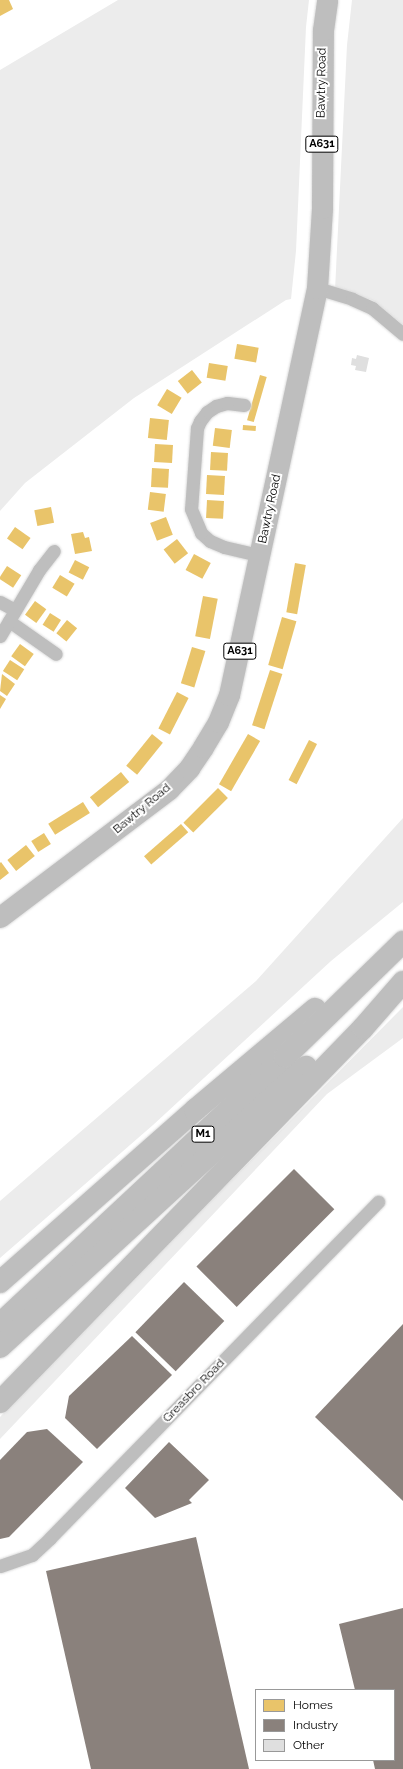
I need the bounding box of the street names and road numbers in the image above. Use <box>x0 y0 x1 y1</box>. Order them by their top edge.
street label: Bawtry Road <box>314 48 330 118</box>
road number: A631 <box>305 135 339 153</box>
street label: Bawtry Road <box>256 473 284 545</box>
road number: A631 <box>223 642 257 660</box>
street label: Bawtry Road <box>110 781 174 837</box>
road number: M1 <box>191 1125 215 1143</box>
street label: Greasbro Road <box>160 1356 228 1426</box>

